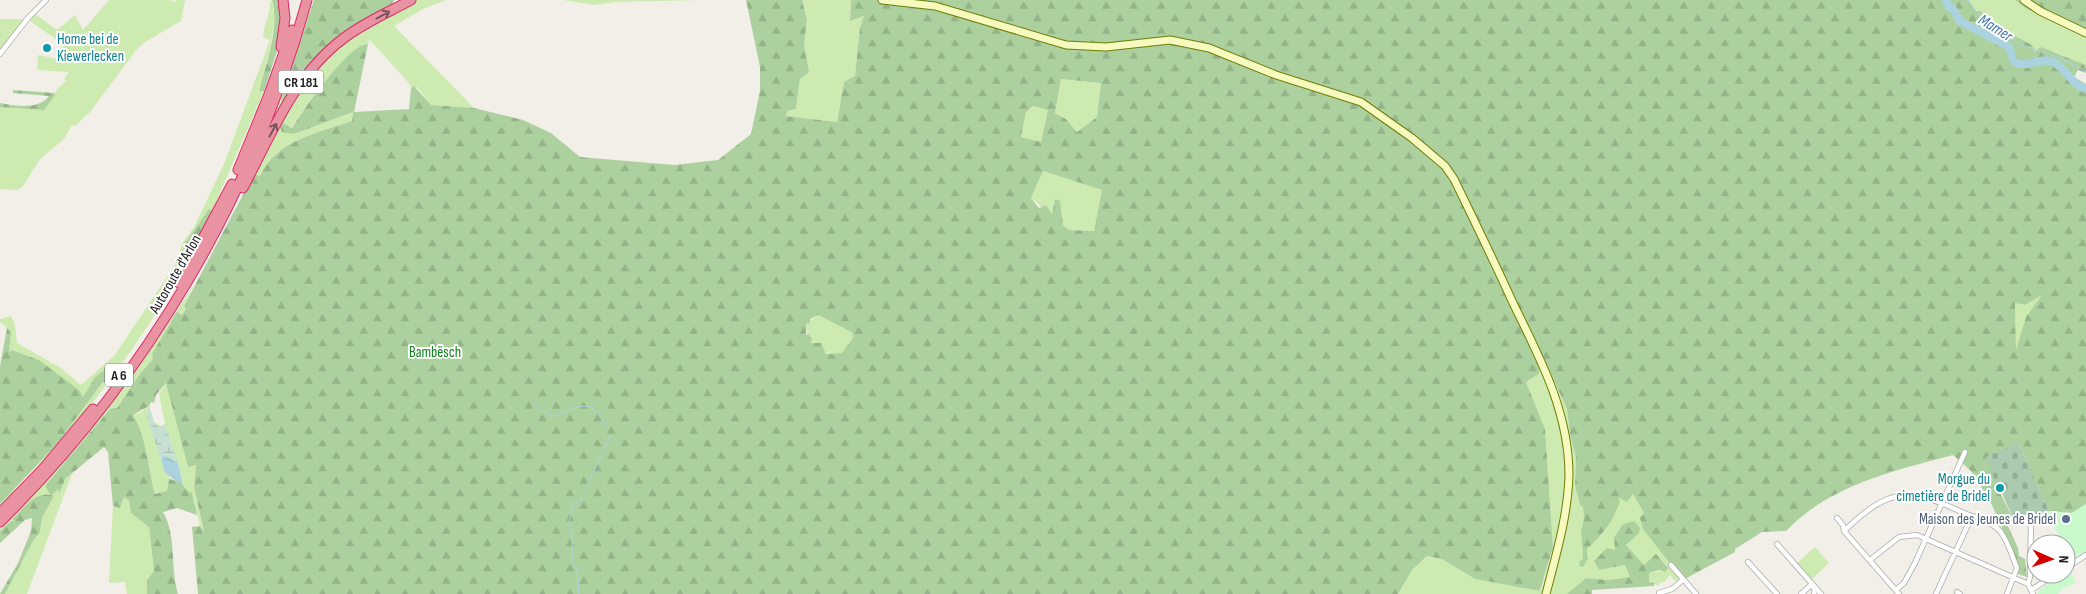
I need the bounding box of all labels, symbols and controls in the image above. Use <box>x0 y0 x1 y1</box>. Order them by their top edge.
one-way arrow <box>375 10 390 19</box>
water label: Mamer <box>1975 11 2016 46</box>
place label: Home bei de Kiewerlecken <box>57 30 124 66</box>
marker: Home bei de Kiewerlecken <box>41 42 53 54</box>
road number: CR 181 <box>278 70 324 94</box>
one-way arrow <box>269 123 278 138</box>
street label: Autoroute d'Arlon <box>145 231 206 318</box>
park label: Bambësch <box>409 343 461 362</box>
road number: A 6 <box>105 364 133 386</box>
place label: Morgue du cimetière de Bridel <box>1896 470 1990 506</box>
marker: Morgue du cimetière de Bridel <box>1994 482 2006 494</box>
place label: Maison des Jeunes de Bridel <box>1919 510 2056 529</box>
marker: Maison des Jeunes de Bridel <box>2060 513 2072 525</box>
north arrow <box>2026 534 2076 584</box>
text: N <box>2055 555 2072 563</box>

